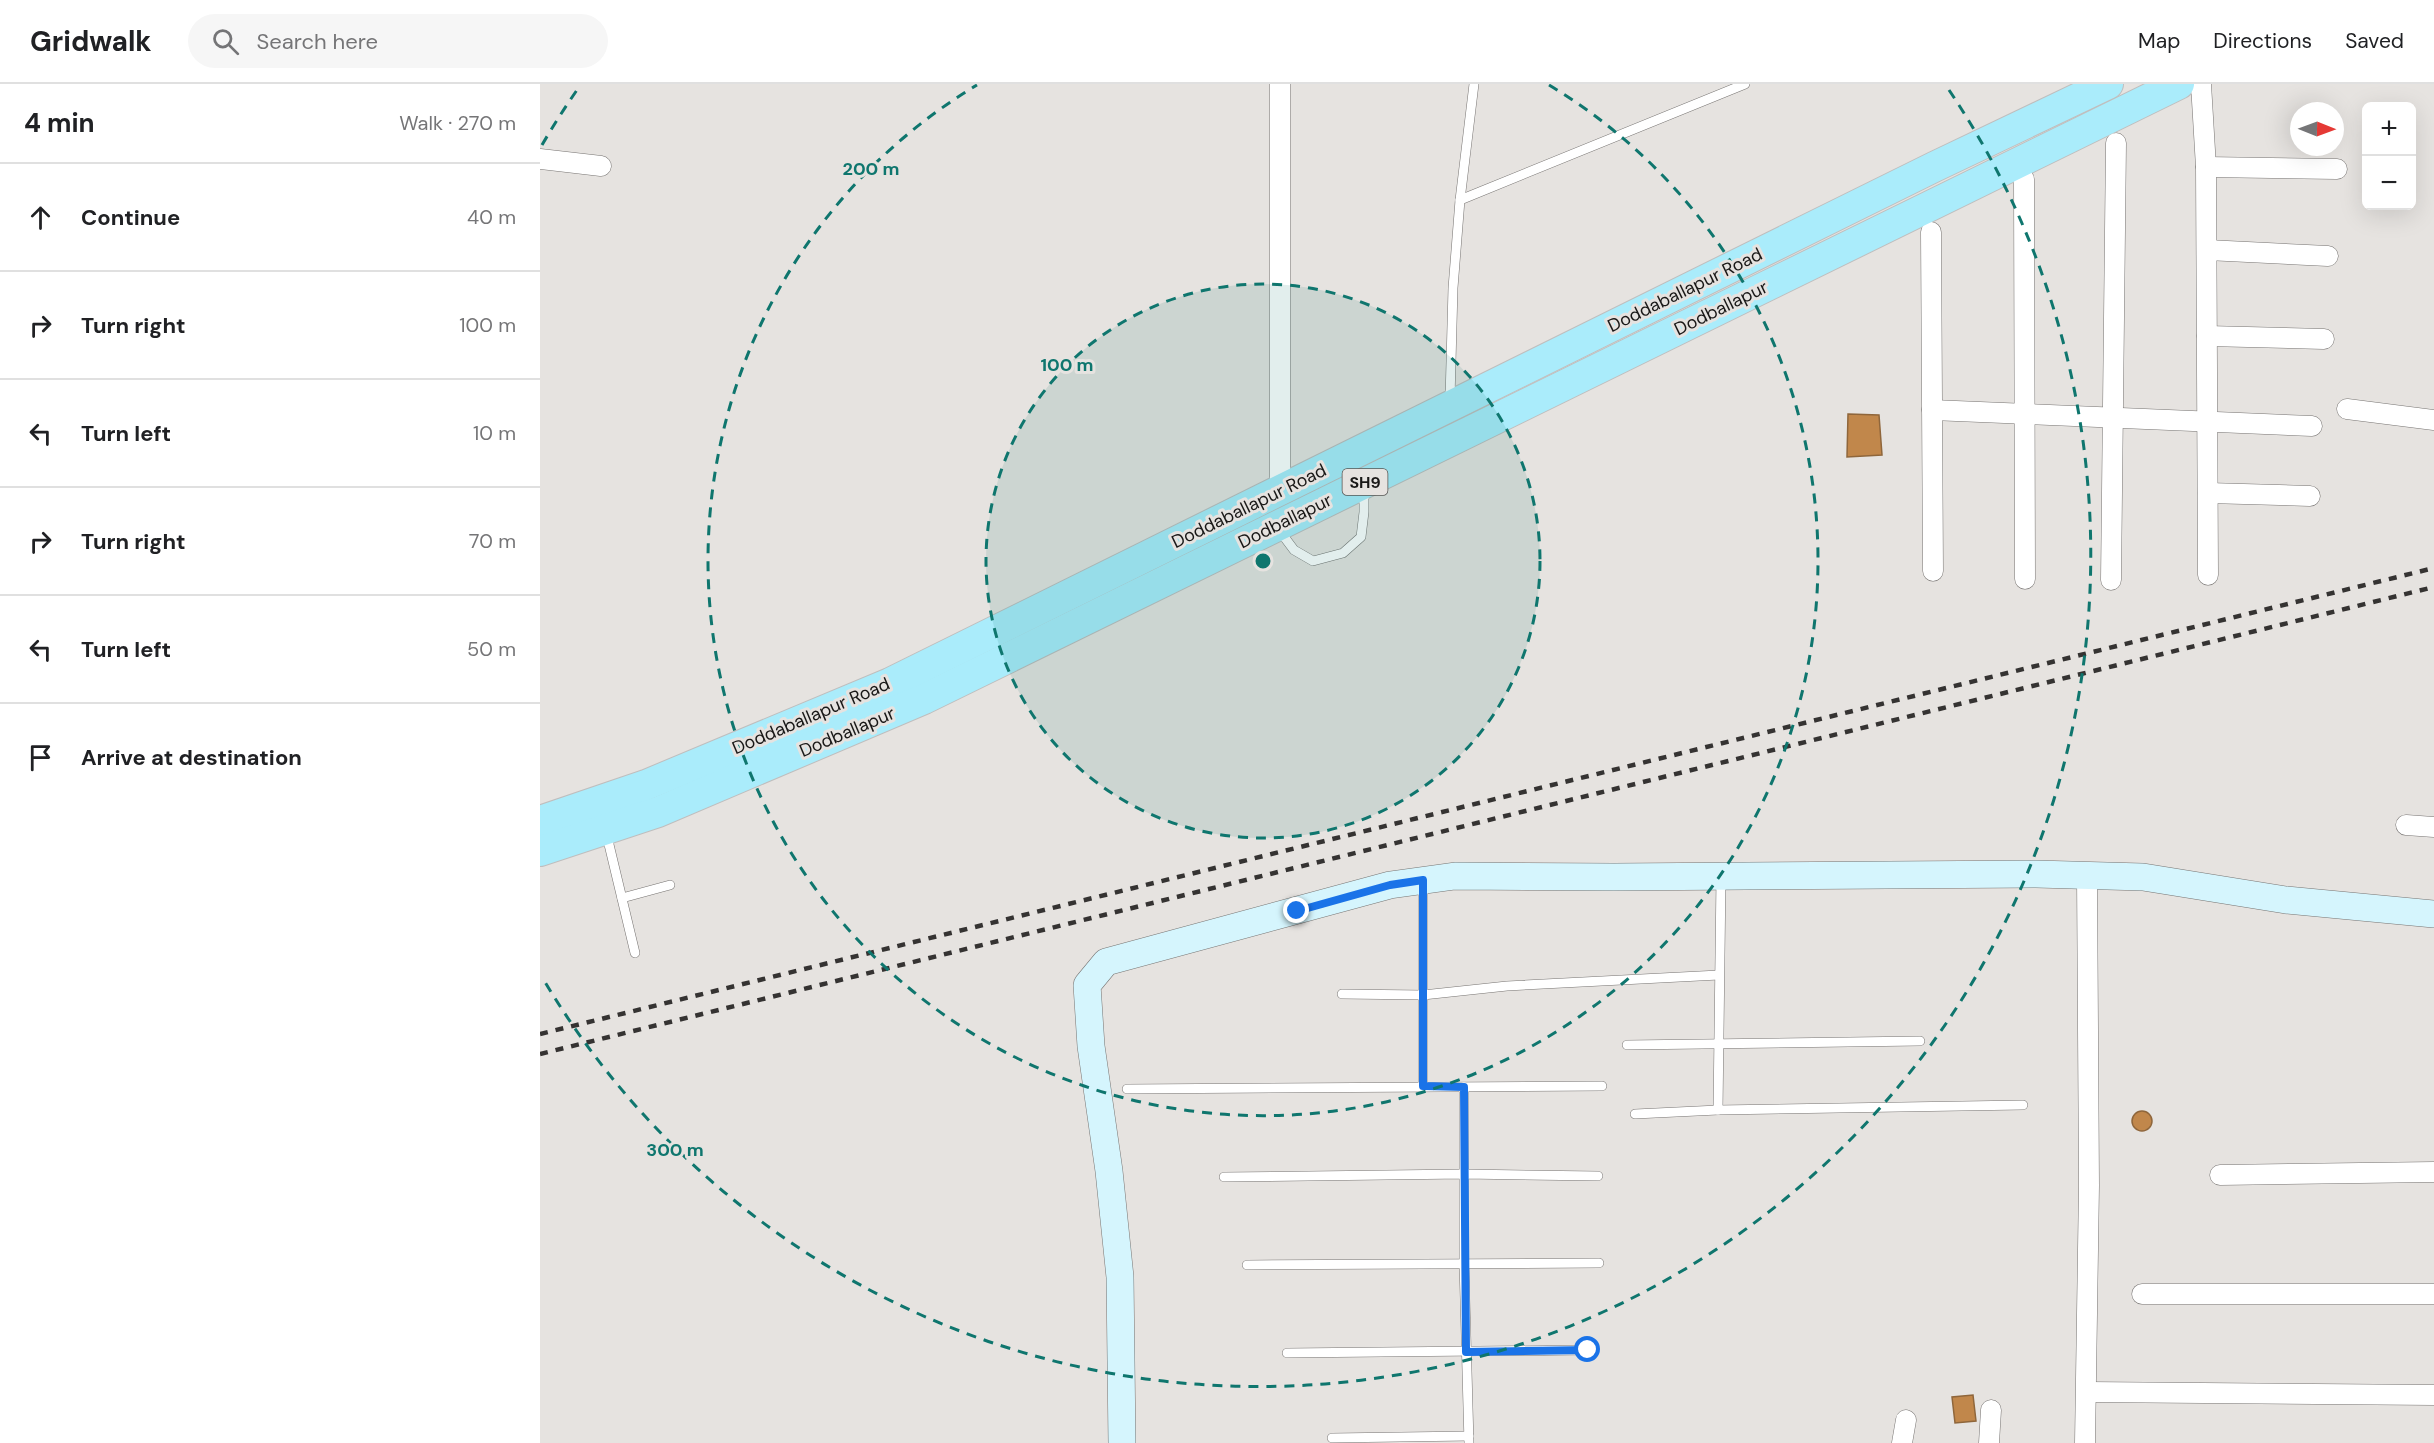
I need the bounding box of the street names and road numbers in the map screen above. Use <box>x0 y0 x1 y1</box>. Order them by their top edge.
street label: Doddaballapur Road <box>1604 242 1766 338</box>
street label: Dodballapur <box>1670 275 1772 341</box>
street label: Doddaballapur Road <box>1168 458 1330 554</box>
road number: SH9 <box>1342 469 1388 495</box>
street label: Dodballapur <box>1234 488 1336 554</box>
street label: Doddaballapur Road <box>728 672 894 760</box>
street label: Dodballapur <box>796 701 899 763</box>

